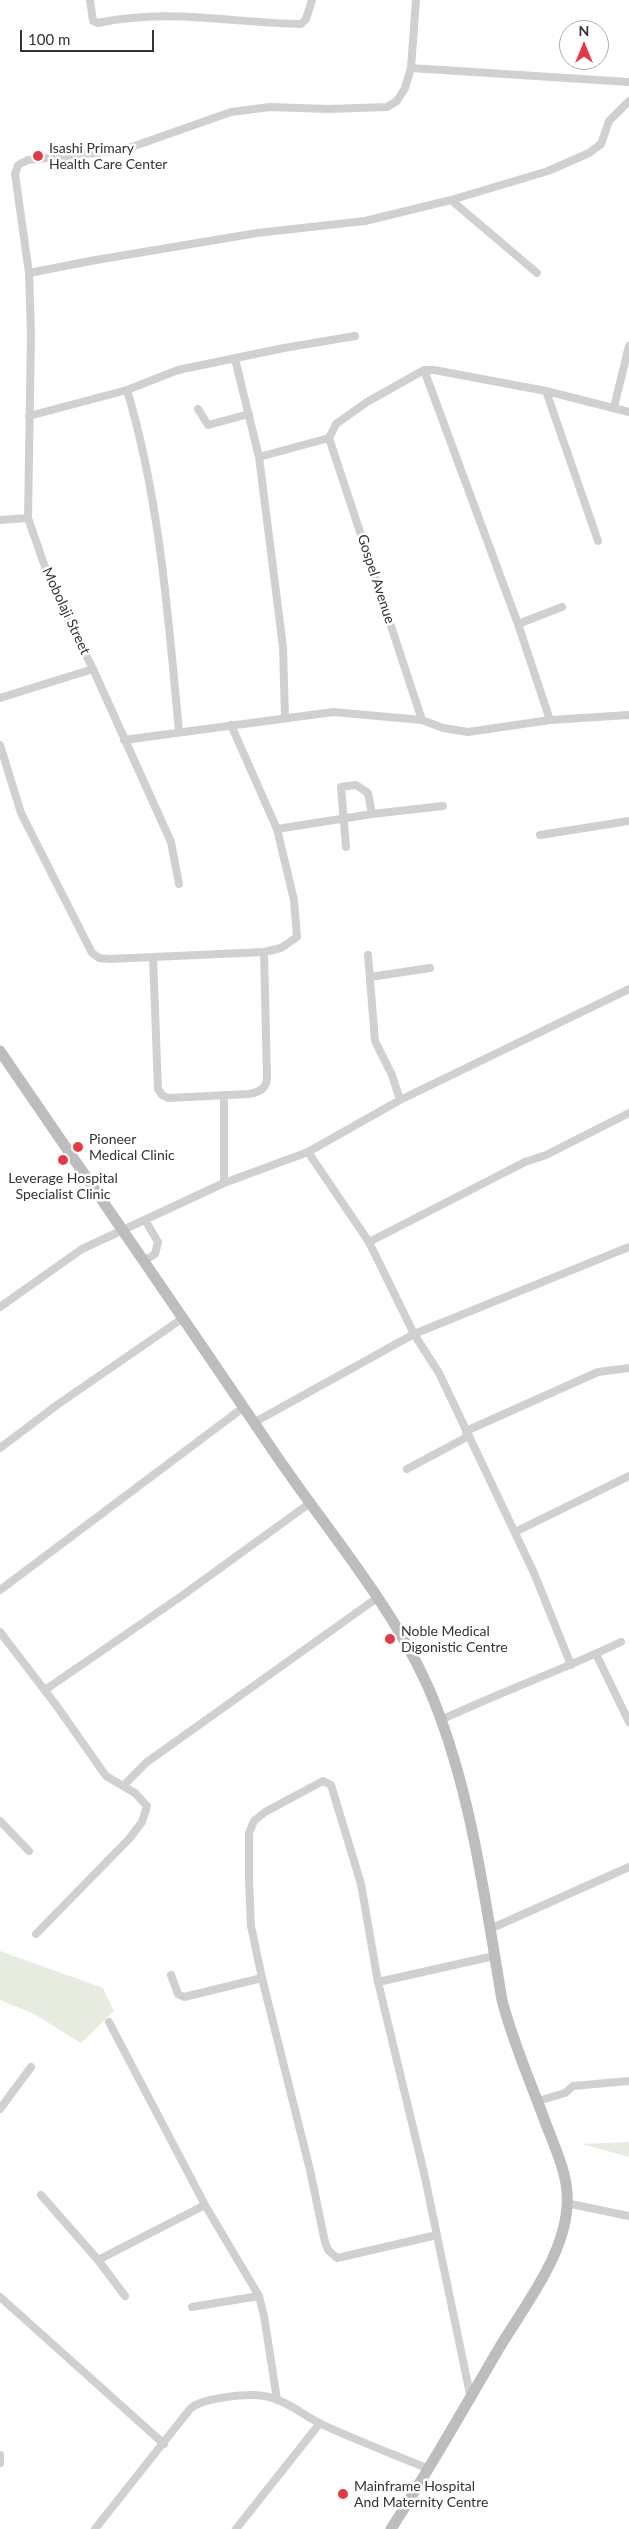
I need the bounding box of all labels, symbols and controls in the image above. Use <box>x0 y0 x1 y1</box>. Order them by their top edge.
scale bar <box>22 20 156 52</box>
north arrow <box>559 20 609 70</box>
text: N <box>579 22 589 39</box>
text: 100 m <box>28 30 70 48</box>
place label: Isashi Primary Health Care Center <box>49 140 167 172</box>
marker: Isashi Primary Health Care Center <box>31 149 45 163</box>
street label: Gospel Avenue <box>354 532 398 626</box>
street label: Mobolaji Street <box>39 565 93 657</box>
place label: Pioneer Medical Clinic <box>89 1131 175 1164</box>
marker: Pioneer Medical Clinic <box>71 1140 85 1154</box>
marker: Leverage Hospital Specialist Clinic <box>56 1153 70 1167</box>
place label: Leverage Hospital Specialist Clinic <box>8 1170 118 1202</box>
place label: Noble Medical Digonistic Centre <box>401 1623 508 1655</box>
marker: Noble Medical Digonistic Centre <box>383 1632 397 1646</box>
place label: Mainframe Hospital And Maternity Centre <box>354 2478 488 2510</box>
marker: Mainframe Hospital And Maternity Centre <box>336 2487 350 2501</box>

